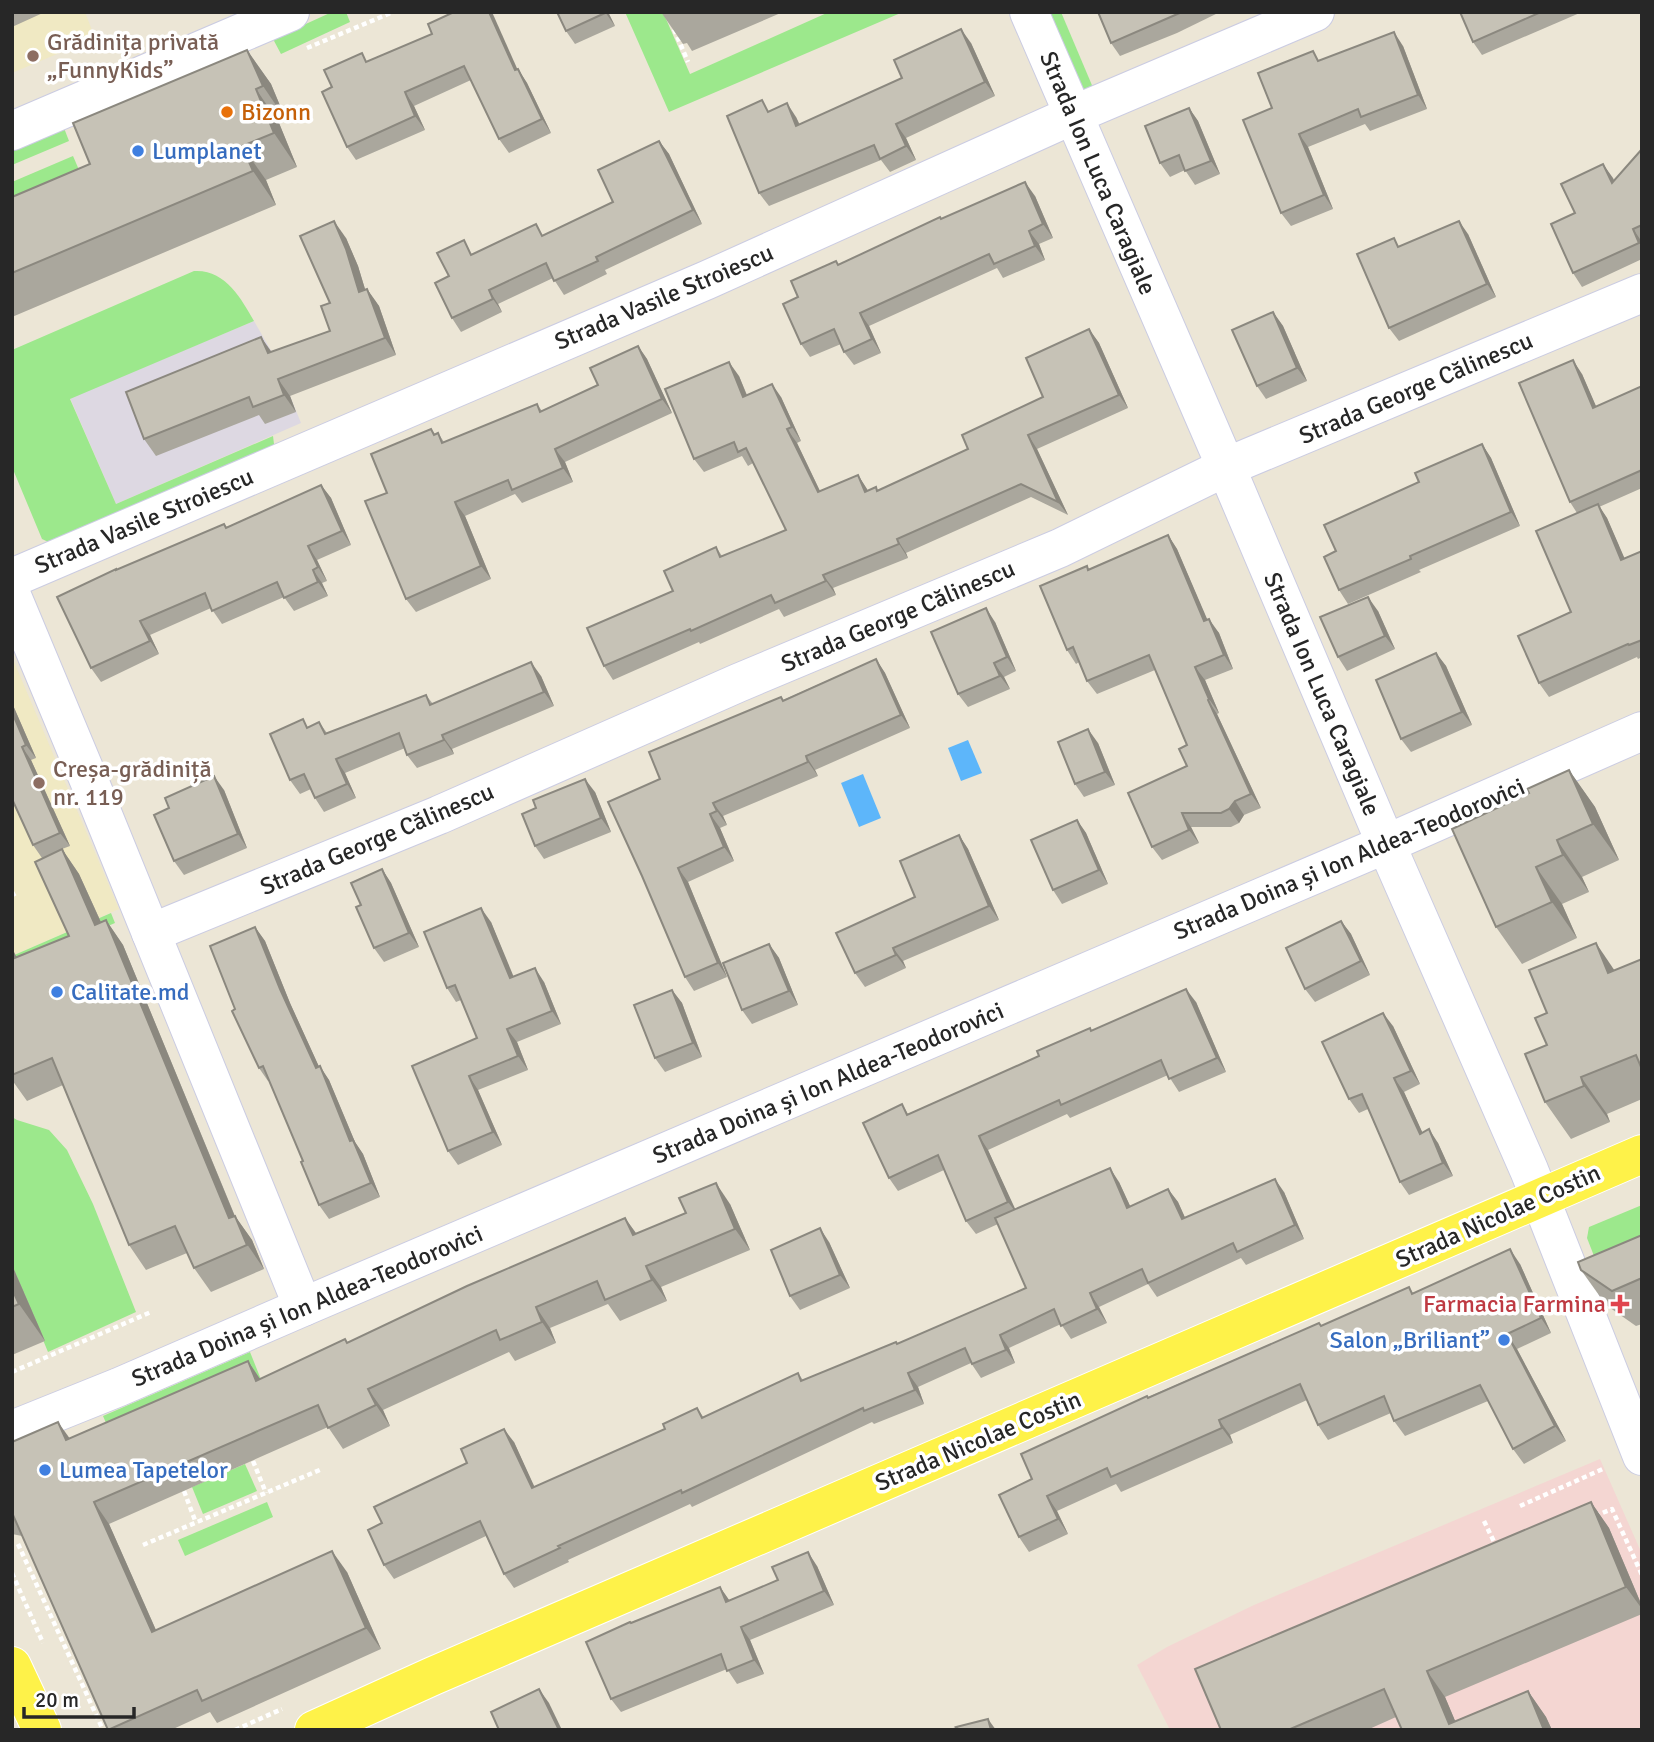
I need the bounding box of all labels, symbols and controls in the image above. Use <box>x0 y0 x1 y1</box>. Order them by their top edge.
place label: Grădinița privată „FunnyKids” <box>47 27 219 85</box>
street label: Strada Ion Luca Caragiale <box>1033 47 1163 299</box>
marker: Grădinița privată „FunnyKids” <box>25 48 41 64</box>
place label: Bizonn <box>241 97 311 127</box>
marker: Bizonn <box>219 104 235 120</box>
place label: Lumplanet <box>152 136 262 166</box>
marker: Lumplanet <box>130 143 146 159</box>
street label: Strada Vasile Stroiescu <box>550 237 778 357</box>
street label: Strada George Călinescu <box>1295 325 1537 451</box>
street label: Strada Vasile Stroiescu <box>30 461 258 581</box>
street label: Strada George Călinescu <box>777 553 1019 679</box>
street label: Strada Ion Luca Caragiale <box>1257 568 1387 820</box>
place label: Creșa-grădiniță nr. 119 <box>53 754 212 812</box>
street label: Strada Doina și Ion Aldea-Teodorovici <box>1169 771 1529 947</box>
marker: Creșa-grădiniță nr. 119 <box>31 775 47 791</box>
street label: Strada George Călinescu <box>256 776 498 902</box>
place label: Calitate.md <box>71 977 189 1007</box>
marker: Calitate.md <box>49 984 65 1000</box>
street label: Strada Doina și Ion Aldea-Teodorovici <box>648 995 1008 1171</box>
street label: Strada Nicolae Costin <box>1391 1157 1605 1275</box>
street label: Strada Doina și Ion Aldea-Teodorovici <box>127 1218 487 1394</box>
place label: Farmacia Farmina <box>1423 1289 1606 1319</box>
marker: Farmacia Farmina <box>1612 1296 1628 1312</box>
place label: Salon „Briliant” <box>1330 1325 1490 1355</box>
marker: Salon „Briliant” <box>1496 1332 1512 1348</box>
street label: Strada Nicolae Costin <box>870 1384 1086 1498</box>
place label: Lumea Tapetelor <box>59 1455 228 1485</box>
marker: Lumea Tapetelor <box>37 1462 53 1478</box>
scale bar <box>24 1676 135 1720</box>
text: 20 m <box>35 1687 79 1713</box>

